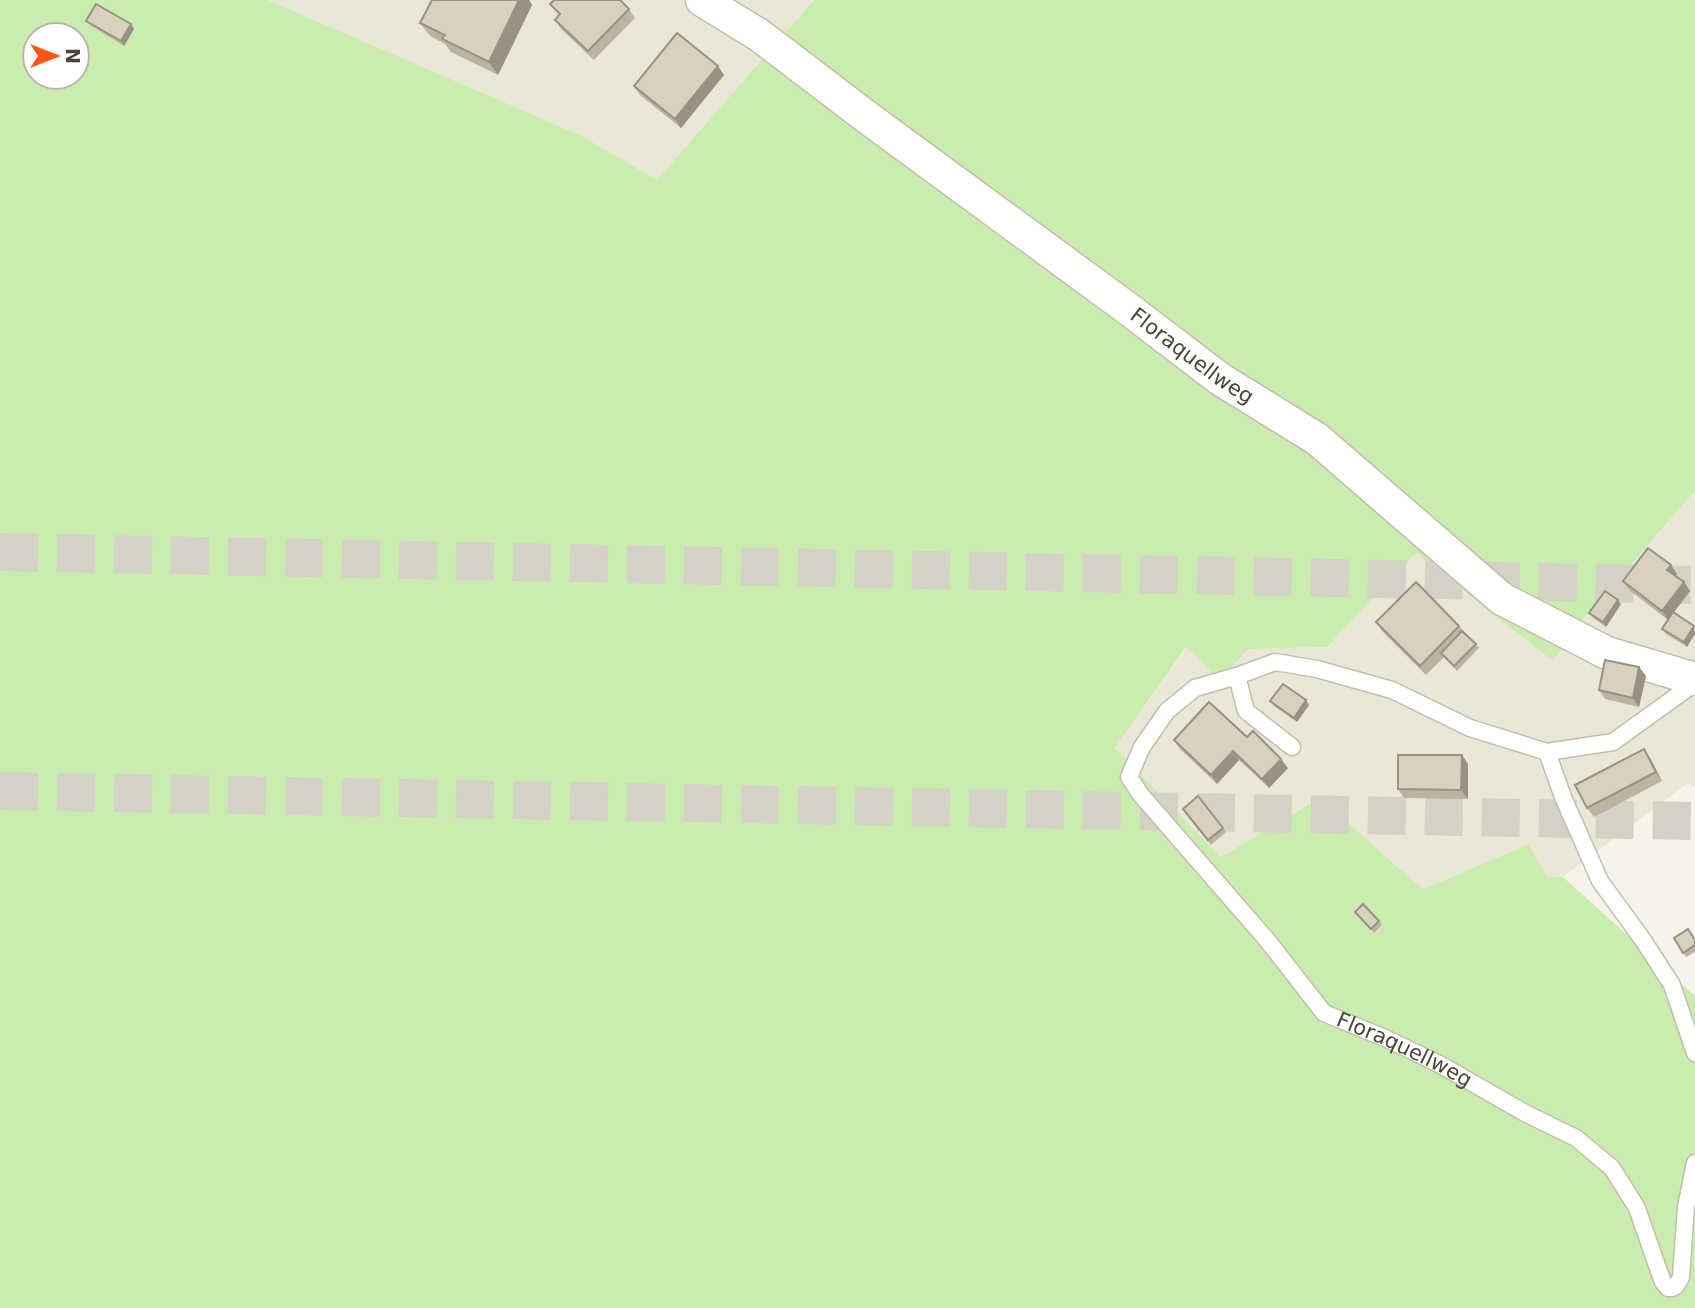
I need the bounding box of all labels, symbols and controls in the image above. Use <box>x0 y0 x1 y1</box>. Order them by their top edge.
north arrow <box>21 21 91 91</box>
text: N <box>62 48 84 64</box>
street label: Floraquellweg <box>1126 303 1258 409</box>
street label: Floraquellweg <box>1333 1007 1476 1092</box>

